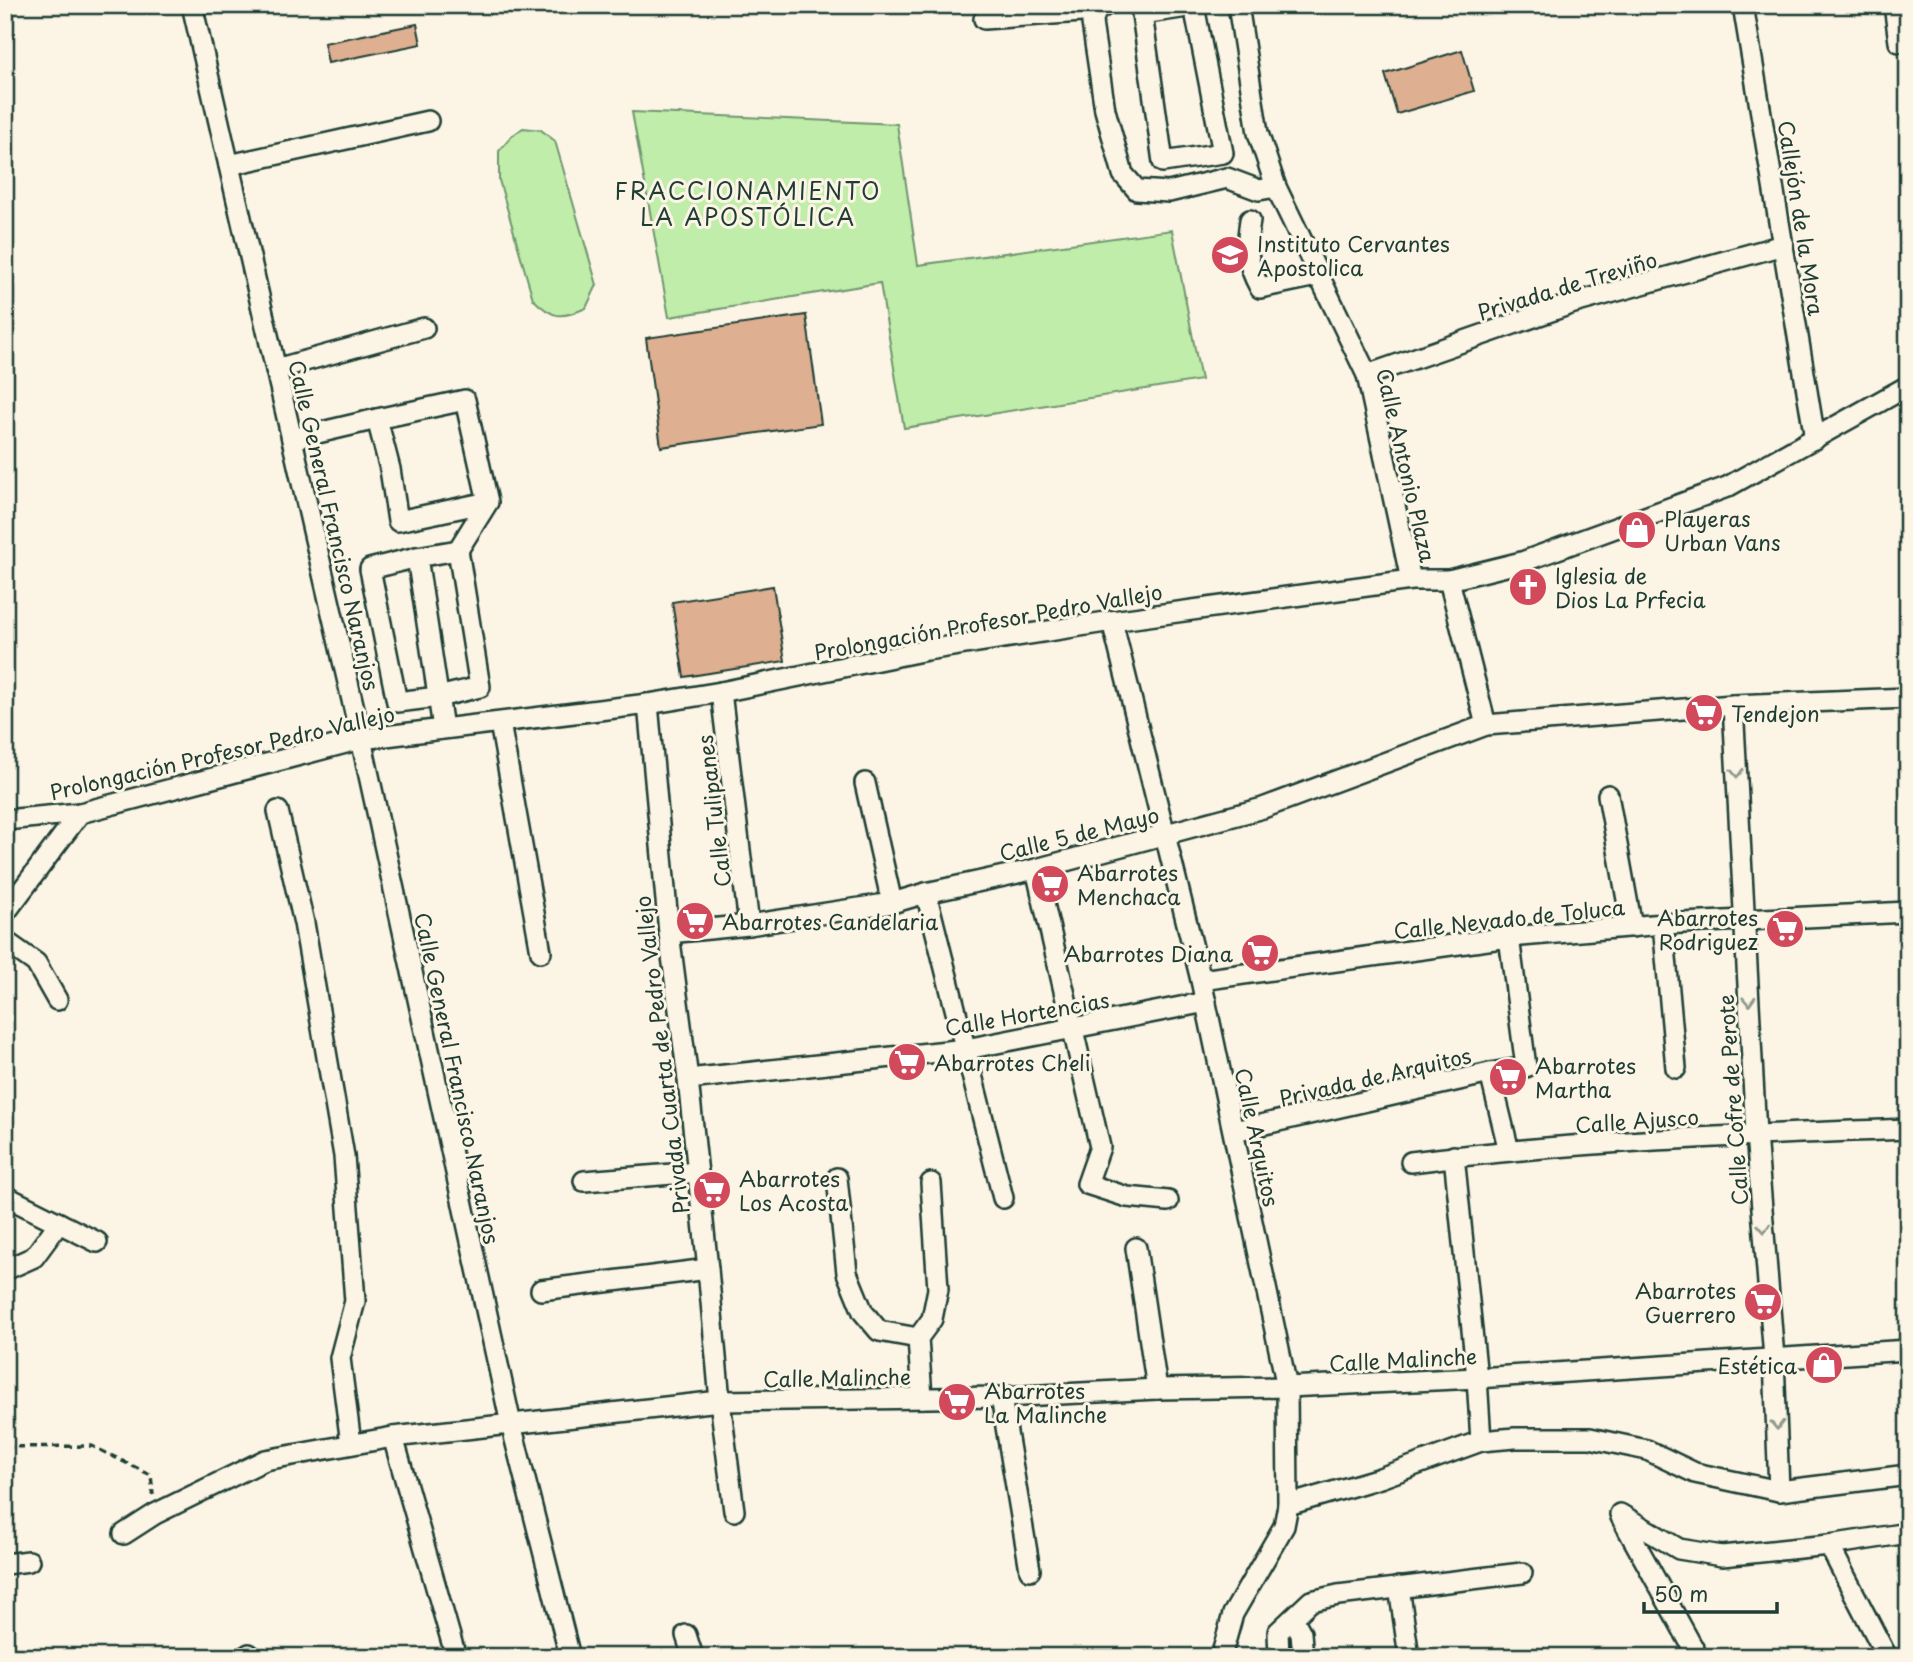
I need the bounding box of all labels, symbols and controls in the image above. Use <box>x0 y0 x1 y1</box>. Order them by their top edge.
street label: Callejón de la Mora <box>1771 118 1833 318</box>
district label: FRACCIONAMIENTO LA APOSTÓLICA <box>615 173 881 234</box>
place label: Instituto Cervantes Apostolica <box>1257 227 1450 283</box>
school or university icon: Instituto Cervantes Apostolica <box>1209 234 1251 276</box>
street label: Privada de Treviño <box>1473 243 1661 327</box>
street label: Calle General Francisco Naranjos <box>281 357 389 693</box>
street label: Calle Antonio Plaza <box>1369 365 1445 565</box>
place label: Playeras Urban Vans <box>1664 502 1781 558</box>
shop icon: Playeras Urban Vans <box>1616 509 1658 551</box>
place label: Iglesia de Dios La Prfecia <box>1555 559 1706 615</box>
church icon: Iglesia de Dios La Prfecia <box>1507 566 1549 608</box>
street label: Prolongación Profesor Pedro Vallejo <box>811 575 1165 667</box>
supermarket icon: Tendejon <box>1683 692 1725 734</box>
street label: Prolongación Profesor Pedro Vallejo <box>46 697 398 807</box>
place label: Tendejon <box>1731 697 1820 729</box>
street label: Calle Tulipanes <box>688 733 738 889</box>
one-way arrow <box>1729 768 1744 779</box>
street label: Calle 5 de Mayo <box>996 798 1162 868</box>
place label: Abarrotes Menchaca <box>1077 856 1181 912</box>
supermarket icon: Abarrotes Menchaca <box>1029 863 1071 905</box>
street label: Calle Nevado de Toluca <box>1392 890 1626 946</box>
street label: Privada Cuarta de Pedro Vallejo <box>626 894 696 1216</box>
supermarket icon: Abarrotes Candelaria <box>674 900 716 942</box>
place label: Abarrotes Rodriguez <box>1657 901 1758 957</box>
place label: Abarrotes Candelaria <box>722 905 939 937</box>
supermarket icon: Abarrotes Rodriguez <box>1764 908 1806 950</box>
street label: Calle General Francisco Naranjos <box>407 909 509 1247</box>
supermarket icon: Abarrotes Diana <box>1239 932 1281 974</box>
place label: Abarrotes Diana <box>1064 937 1234 969</box>
street label: Calle Hortencias <box>942 983 1112 1043</box>
street label: Calle Cofre de Perote <box>1709 993 1755 1207</box>
one-way arrow <box>1741 995 1756 1006</box>
street label: Privada de Arquitos <box>1276 1038 1474 1114</box>
supermarket icon: Abarrotes Cheli <box>886 1041 928 1083</box>
place label: Abarrotes Cheli <box>934 1046 1091 1078</box>
place label: Abarrotes Martha <box>1535 1049 1636 1105</box>
supermarket icon: Abarrotes Martha <box>1487 1056 1529 1098</box>
street label: Calle Arquitos <box>1228 1065 1288 1209</box>
street label: Calle Ajusco <box>1574 1100 1700 1140</box>
place label: Abarrotes Los Acosta <box>739 1162 848 1218</box>
supermarket icon: Abarrotes Los Acosta <box>691 1169 733 1211</box>
one-way arrow <box>1756 1222 1771 1233</box>
place label: Abarrotes Guerrero <box>1635 1274 1736 1330</box>
supermarket icon: Abarrotes Guerrero <box>1742 1281 1784 1323</box>
street label: Calle Malinche <box>1328 1339 1478 1379</box>
shop icon: Estética <box>1803 1344 1845 1386</box>
place label: Estética <box>1718 1349 1798 1381</box>
street label: Calle Malinche <box>763 1360 911 1394</box>
place label: Abarrotes La Malinche <box>984 1374 1107 1430</box>
supermarket icon: Abarrotes La Malinche <box>936 1381 978 1423</box>
one-way arrow <box>1769 1419 1784 1430</box>
scale bar <box>1644 1571 1776 1615</box>
text: 50 m <box>1654 1577 1708 1609</box>

